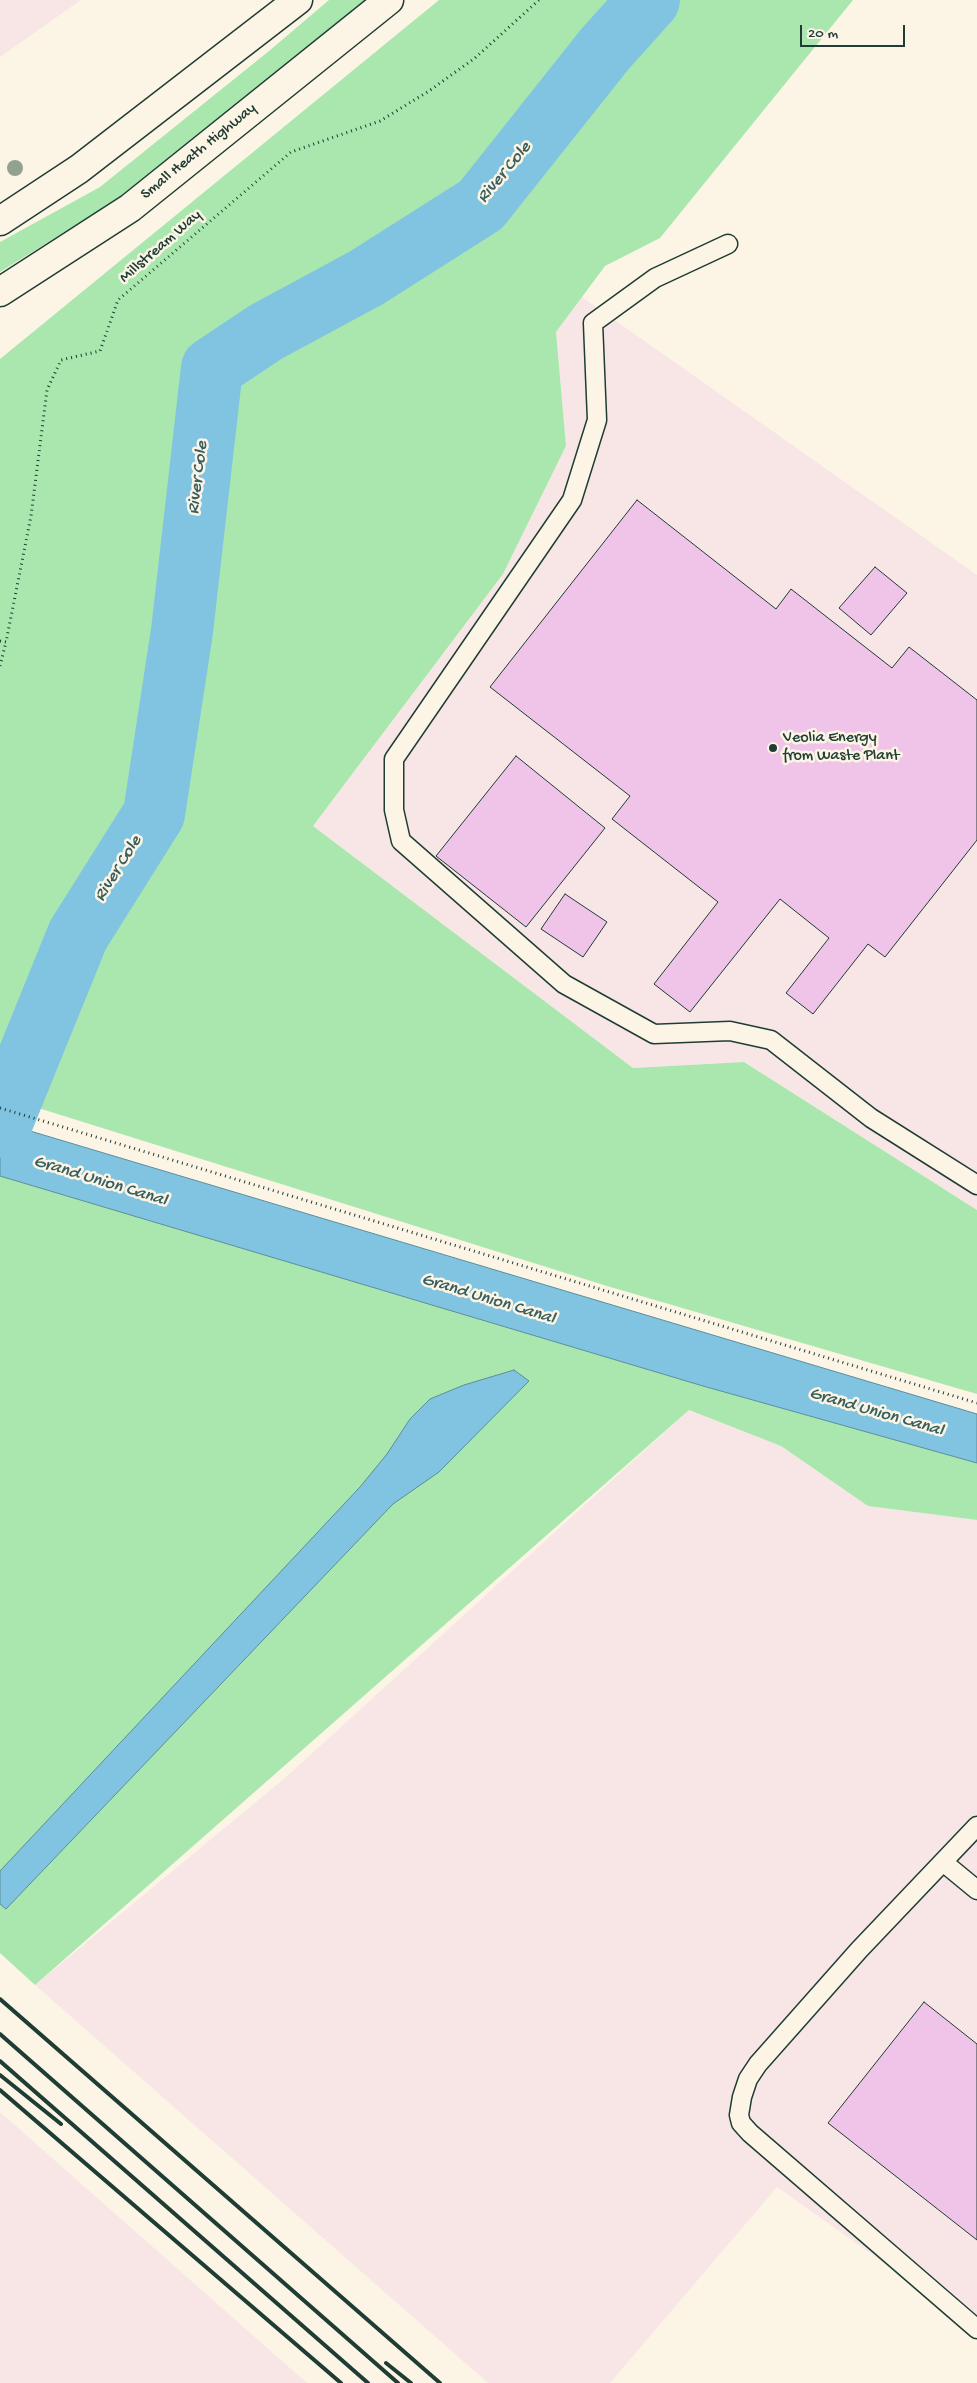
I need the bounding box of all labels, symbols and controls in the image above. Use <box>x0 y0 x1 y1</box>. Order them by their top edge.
scale bar <box>802 15 907 47</box>
text: 20 m <box>808 25 838 43</box>
street label: Small Heath Highway <box>137 99 261 205</box>
water label: River Cole <box>473 138 537 208</box>
street label: Millstream Way <box>116 206 206 288</box>
water label: River Cole <box>184 440 214 516</box>
place label: Veolia Energy from Waste Plant <box>783 729 899 767</box>
marker: Veolia Energy from Waste Plant <box>767 742 779 754</box>
water label: River Cole <box>90 832 148 906</box>
water label: Grand Union Canal <box>31 1151 169 1213</box>
water label: Grand Union Canal <box>419 1269 557 1331</box>
water label: Grand Union Canal <box>807 1384 945 1442</box>

